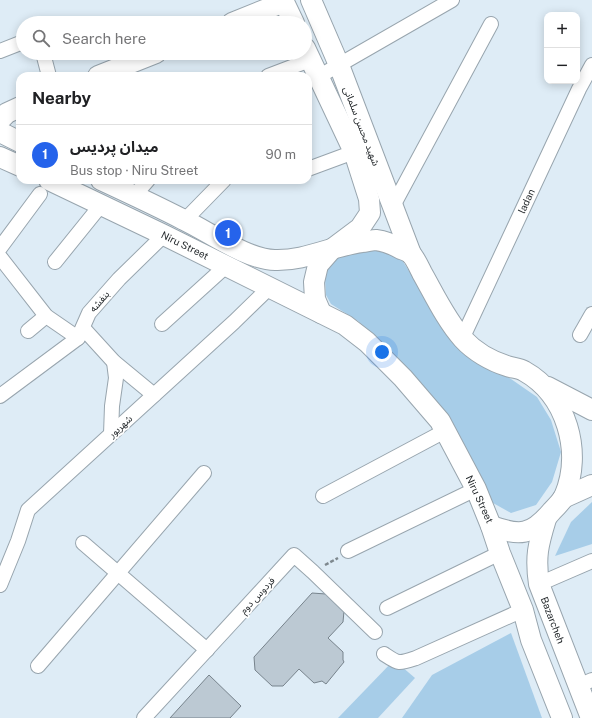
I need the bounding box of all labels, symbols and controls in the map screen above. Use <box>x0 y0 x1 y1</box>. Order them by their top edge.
map controls <box>544 12 580 84</box>
button: + <box>544 12 580 48</box>
search box <box>16 16 312 60</box>
icon: search <box>30 27 52 49</box>
text: Search here <box>62 30 146 47</box>
button: − <box>544 48 580 84</box>
street label: شهید محسن سلمانی <box>341 85 383 167</box>
text: Nearby <box>32 88 91 108</box>
text: میدان پردیس <box>70 138 158 155</box>
text: 1 <box>42 147 48 162</box>
text: 90 m <box>266 147 296 162</box>
text: Bus stop · Niru Street <box>70 163 198 178</box>
street label: ladan <box>515 187 537 215</box>
pin: 1 <box>215 218 241 248</box>
street label: Niru Street <box>159 228 211 262</box>
street label: بنفشه <box>86 288 112 314</box>
your location <box>372 342 392 362</box>
street label: شهریور <box>105 412 135 441</box>
street label: Niru Street <box>464 473 496 525</box>
street label: فردوس دوم <box>237 574 280 618</box>
street label: Bazarcheh <box>539 595 567 645</box>

